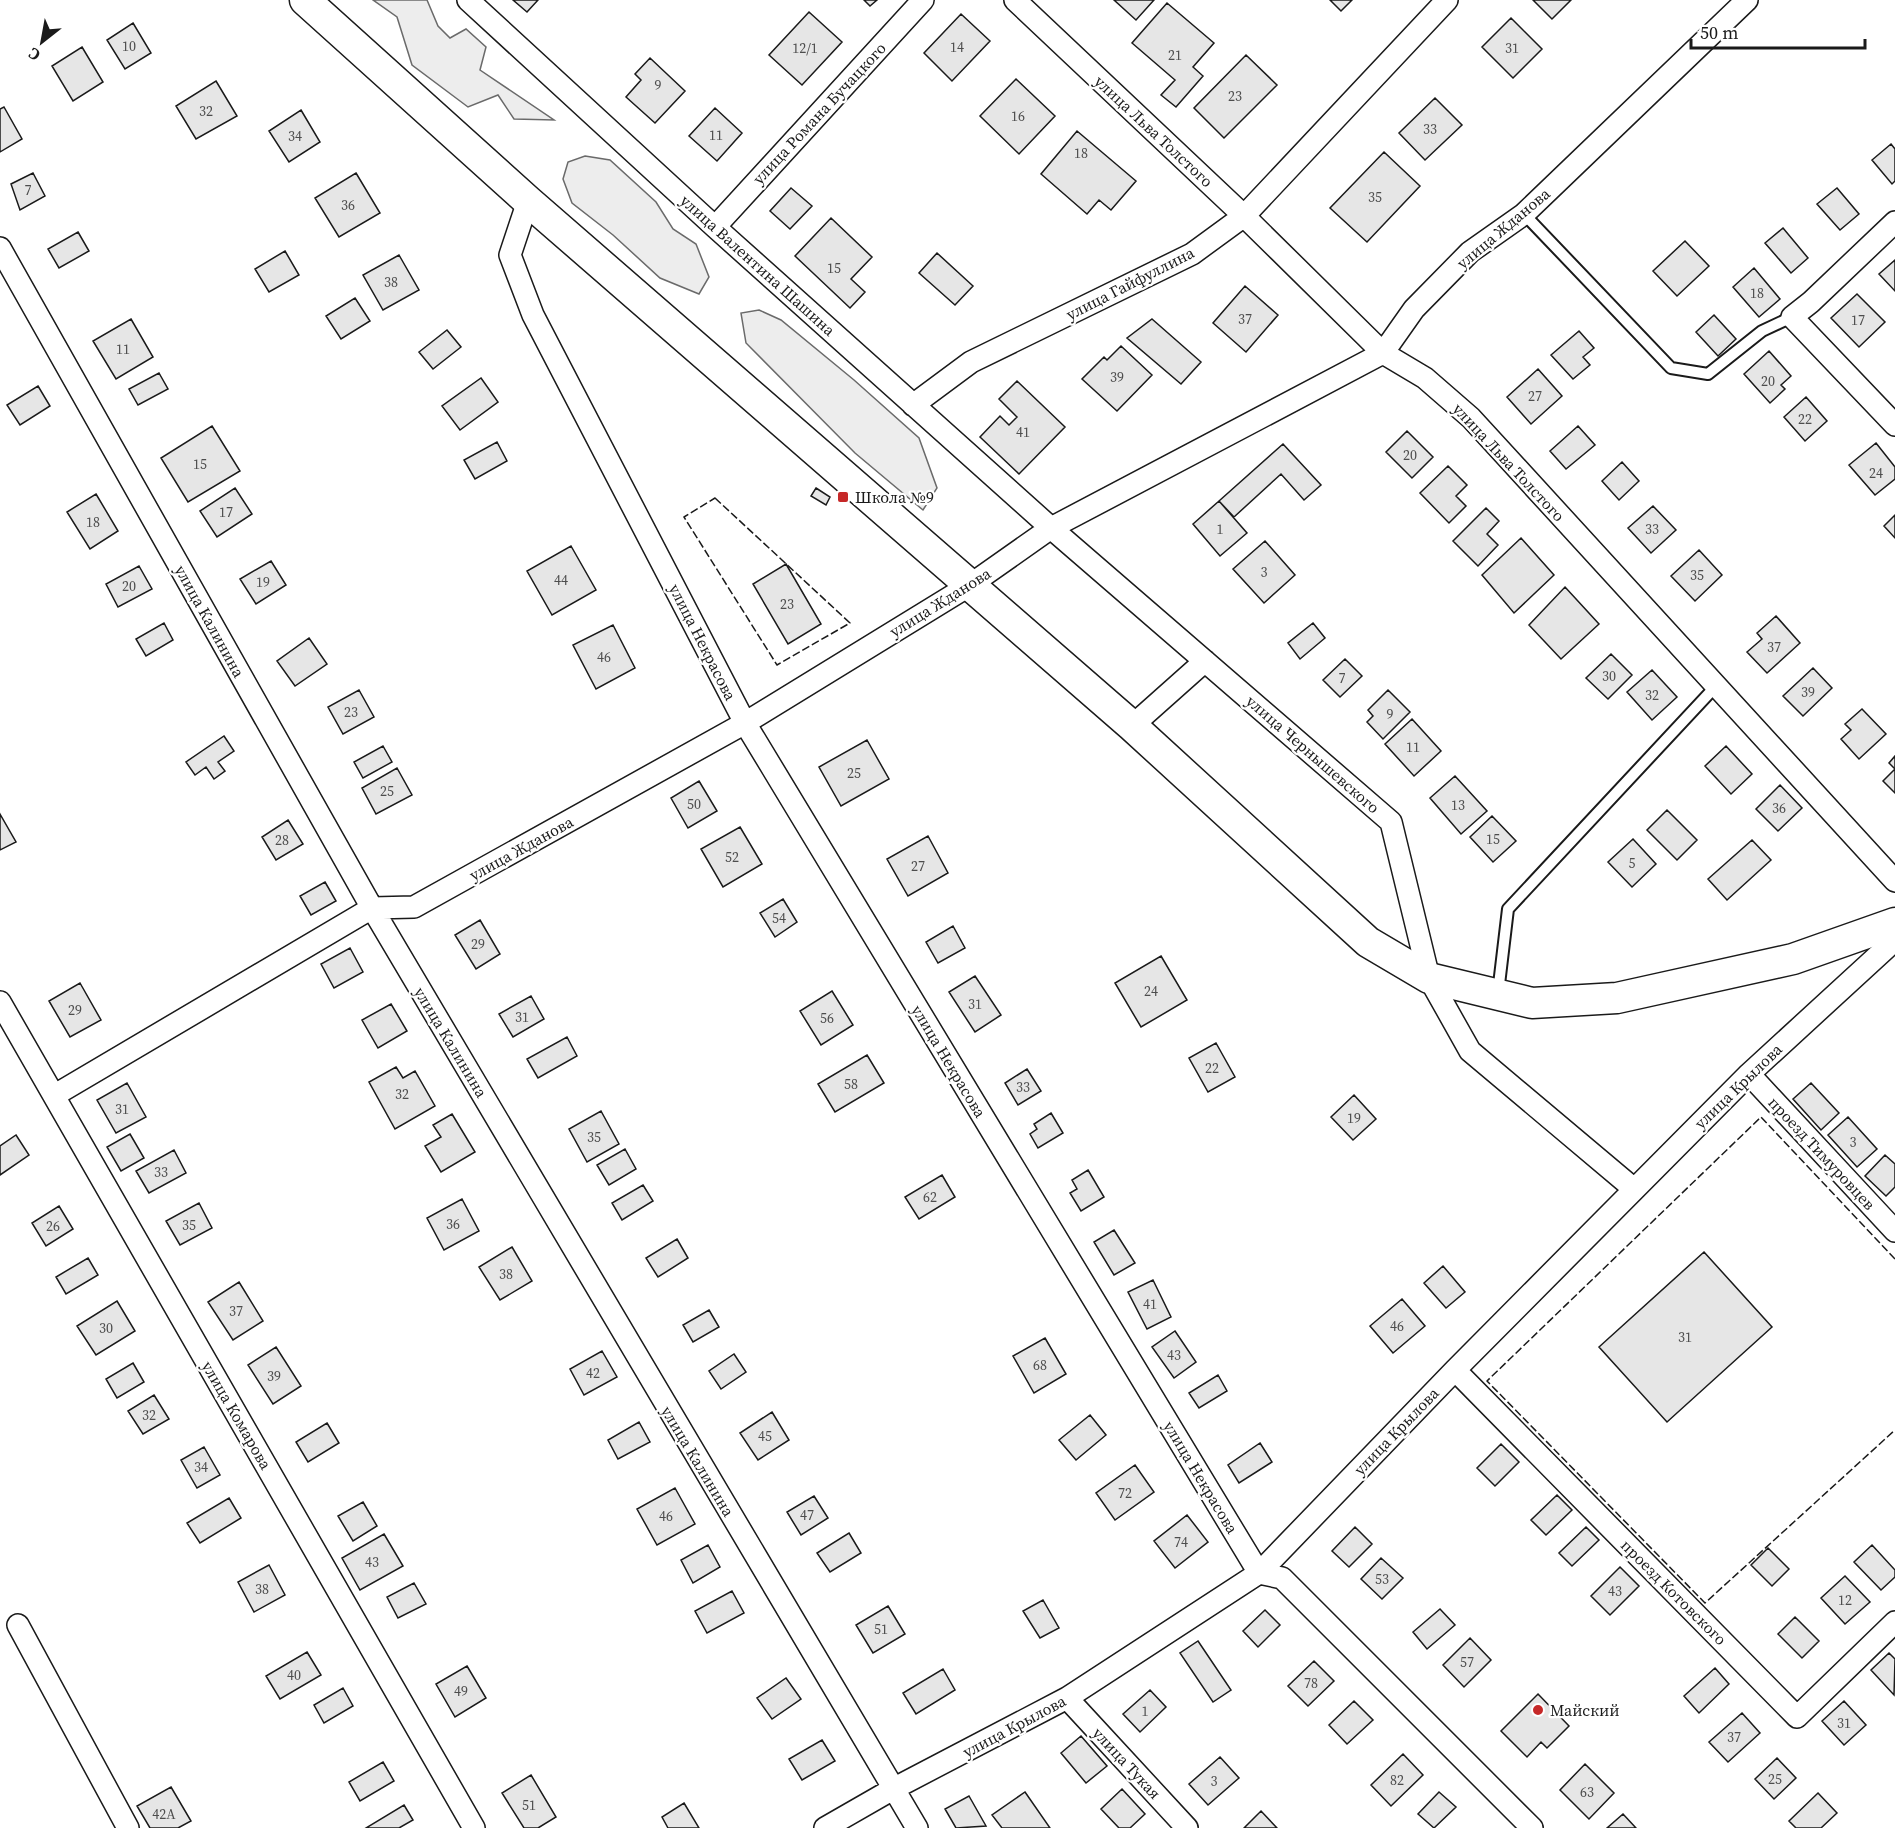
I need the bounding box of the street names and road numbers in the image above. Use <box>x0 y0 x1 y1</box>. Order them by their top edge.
street label: улица Романа Бучацкого <box>747 37 891 189</box>
street label: улица Льва Толстого <box>1090 70 1218 192</box>
street label: улица Жданова <box>1452 182 1555 274</box>
street label: улица Валентина Шашина <box>676 189 841 341</box>
street label: улица Гайфуллина <box>1062 241 1199 325</box>
street label: улица Льва Толстого <box>1448 398 1570 526</box>
street label: улица Калинина <box>170 561 250 682</box>
street label: улица Жданова <box>885 562 996 642</box>
street label: улица Некрасова <box>664 580 742 705</box>
street label: улица Чернышевского <box>1242 690 1385 818</box>
street label: улица Жданова <box>465 810 578 886</box>
street label: улица Калинина <box>409 982 493 1102</box>
street label: улица Некрасова <box>907 1000 992 1122</box>
street label: улица Крылова <box>1689 1038 1787 1134</box>
street label: проезд Тимуровцев <box>1764 1092 1880 1214</box>
street label: улица Комарова <box>197 1357 277 1474</box>
street label: улица Крылова <box>1348 1382 1444 1480</box>
street label: улица Калинина <box>656 1401 740 1521</box>
street label: улица Некрасова <box>1159 1416 1244 1538</box>
street label: проезд Котовского <box>1616 1534 1732 1650</box>
street label: улица Крылова <box>958 1689 1070 1763</box>
street label: улица Тукая <box>1088 1722 1166 1804</box>

